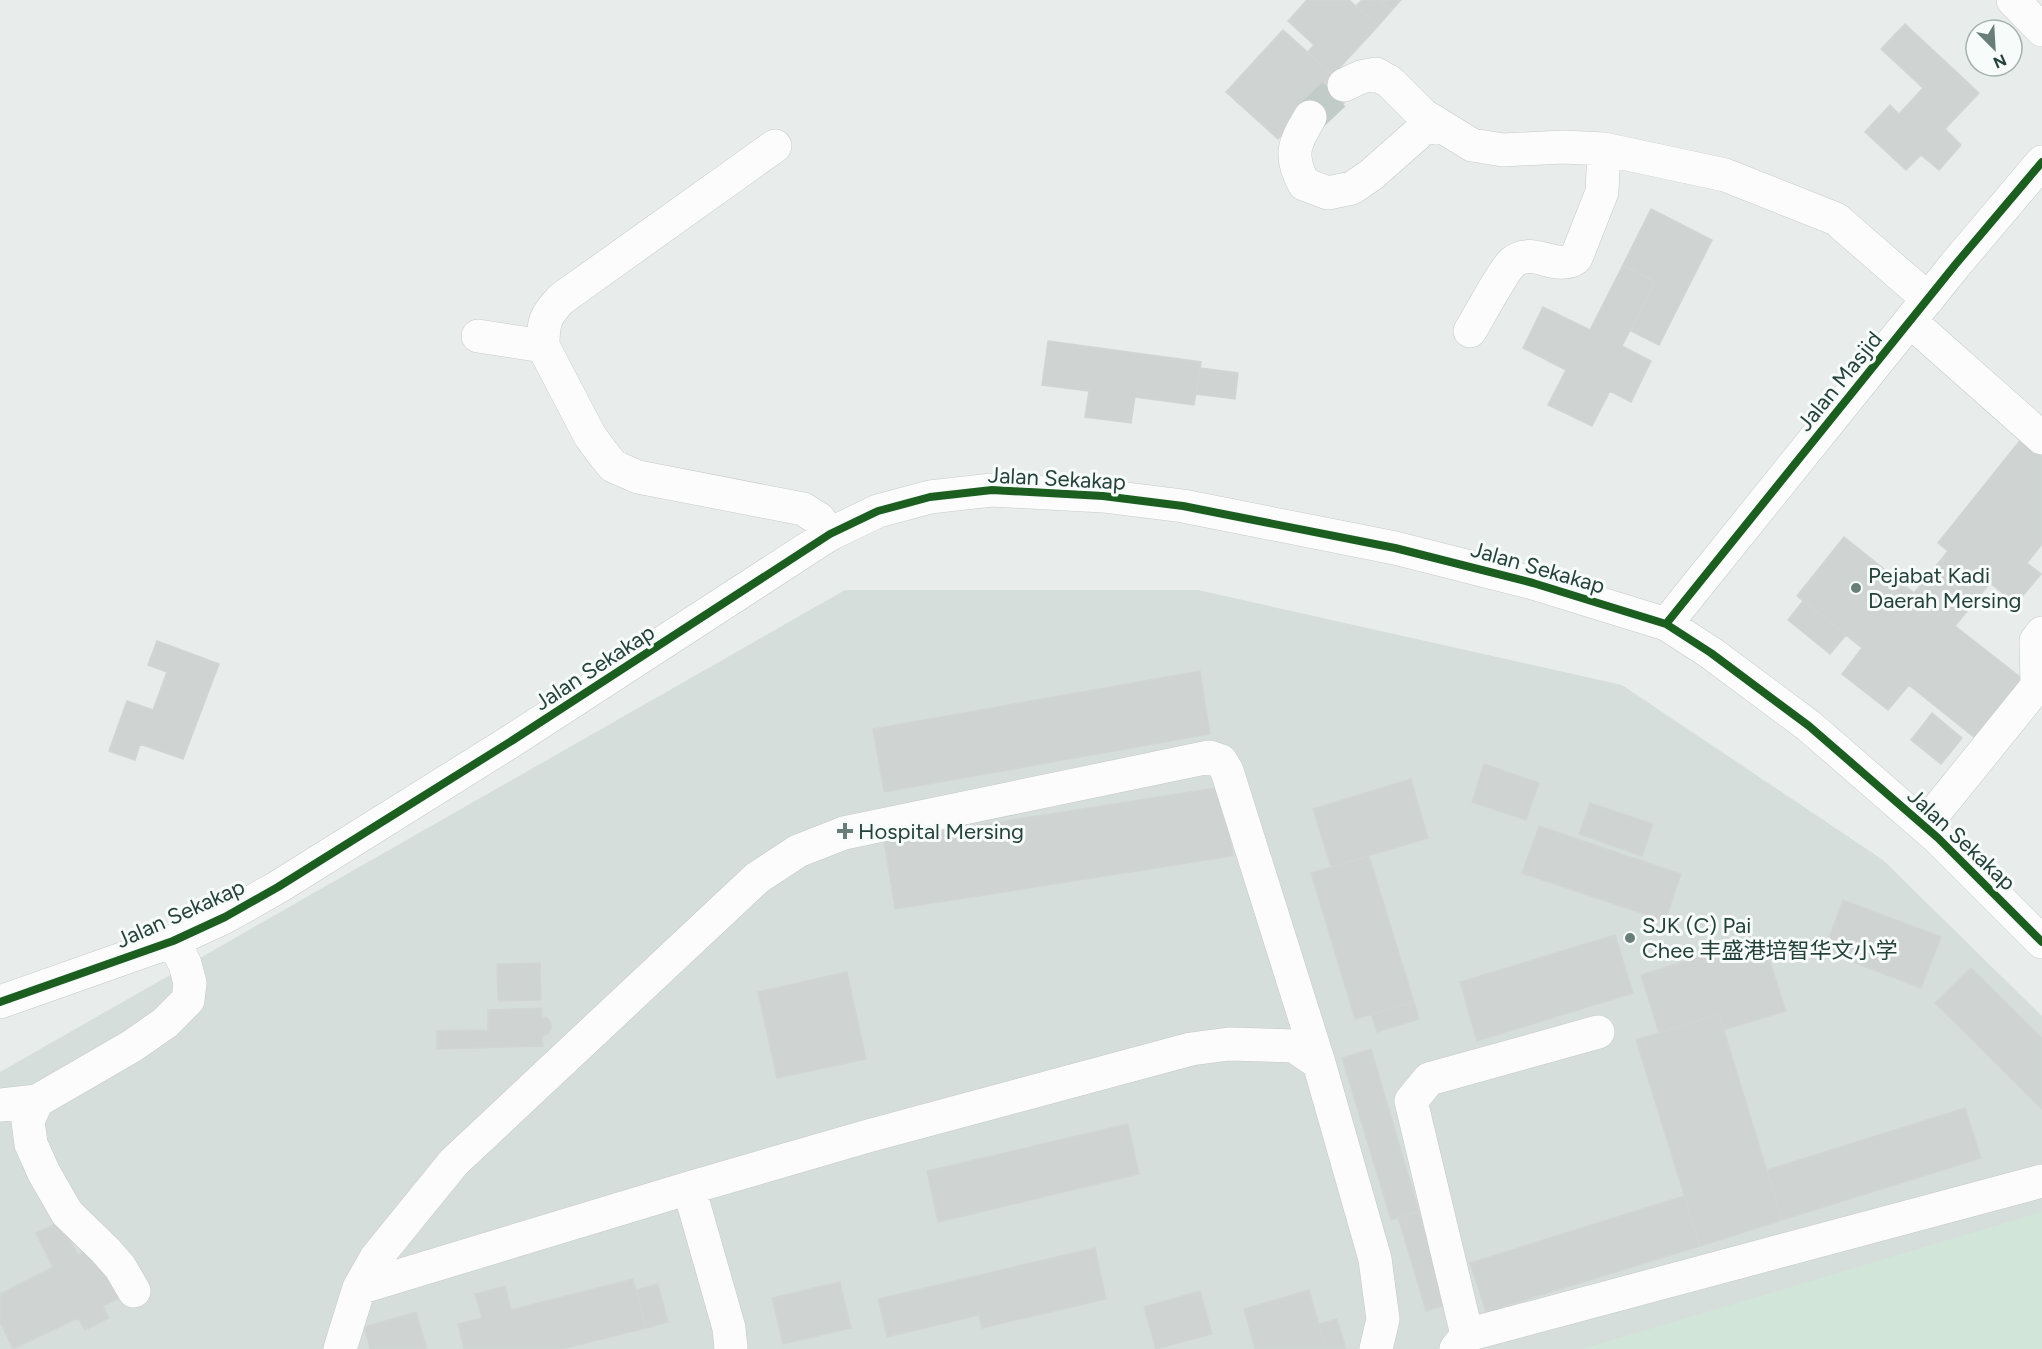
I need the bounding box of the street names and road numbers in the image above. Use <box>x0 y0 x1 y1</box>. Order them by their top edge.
street label: Jalan Masjid <box>1791 326 1888 437</box>
street label: Jalan Sekakap <box>987 461 1127 496</box>
street label: Jalan Sekakap <box>1468 535 1608 599</box>
street label: Jalan Sekakap <box>529 618 660 716</box>
street label: Jalan Sekakap <box>1902 782 2021 896</box>
street label: Jalan Sekakap <box>112 873 249 954</box>

